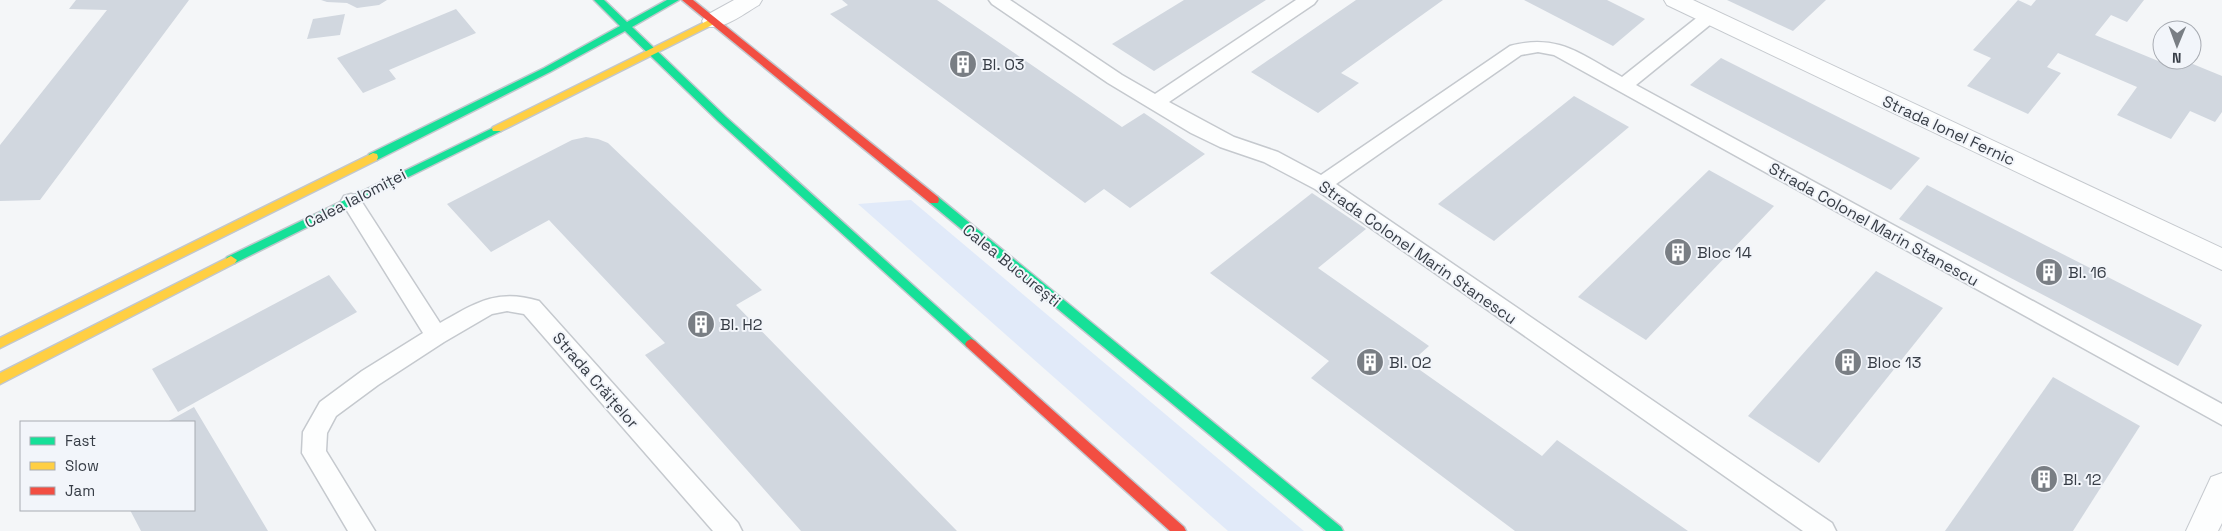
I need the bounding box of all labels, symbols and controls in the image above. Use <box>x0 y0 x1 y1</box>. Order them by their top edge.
north arrow <box>2152 20 2202 70</box>
building icon: Bl. O3 <box>948 49 978 79</box>
text: N <box>2172 49 2182 67</box>
place label: Bl. O3 <box>982 54 1025 75</box>
street label: Strada Ionel Fernic <box>1879 91 2018 170</box>
street label: Strada Colonel Marin Stanescu <box>1765 158 1983 291</box>
street label: Calea Ialomiței <box>301 164 410 233</box>
street label: Strada Colonel Marin Stanescu <box>1315 176 1521 329</box>
street label: Calea București <box>958 219 1065 312</box>
building icon: Bloc 14 <box>1663 237 1693 267</box>
place label: Bloc 14 <box>1697 242 1752 263</box>
building icon: Bl. 16 <box>2034 257 2064 287</box>
place label: Bl. 16 <box>2068 262 2107 283</box>
building icon: Bl. H2 <box>686 309 716 339</box>
place label: Bl. H2 <box>720 314 762 335</box>
street label: Strada Crăițelor <box>548 328 643 433</box>
building icon: Bl. O2 <box>1355 347 1385 377</box>
building icon: Bloc 13 <box>1833 347 1863 377</box>
place label: Bl. O2 <box>1389 352 1431 373</box>
place label: Bloc 13 <box>1867 352 1921 373</box>
legend <box>20 421 195 511</box>
text: Fast <box>65 431 96 450</box>
text: Slow <box>65 456 99 475</box>
building icon: Bl. 12 <box>2029 464 2059 494</box>
place label: Bl. 12 <box>2063 469 2101 490</box>
text: Jam <box>65 481 95 500</box>

